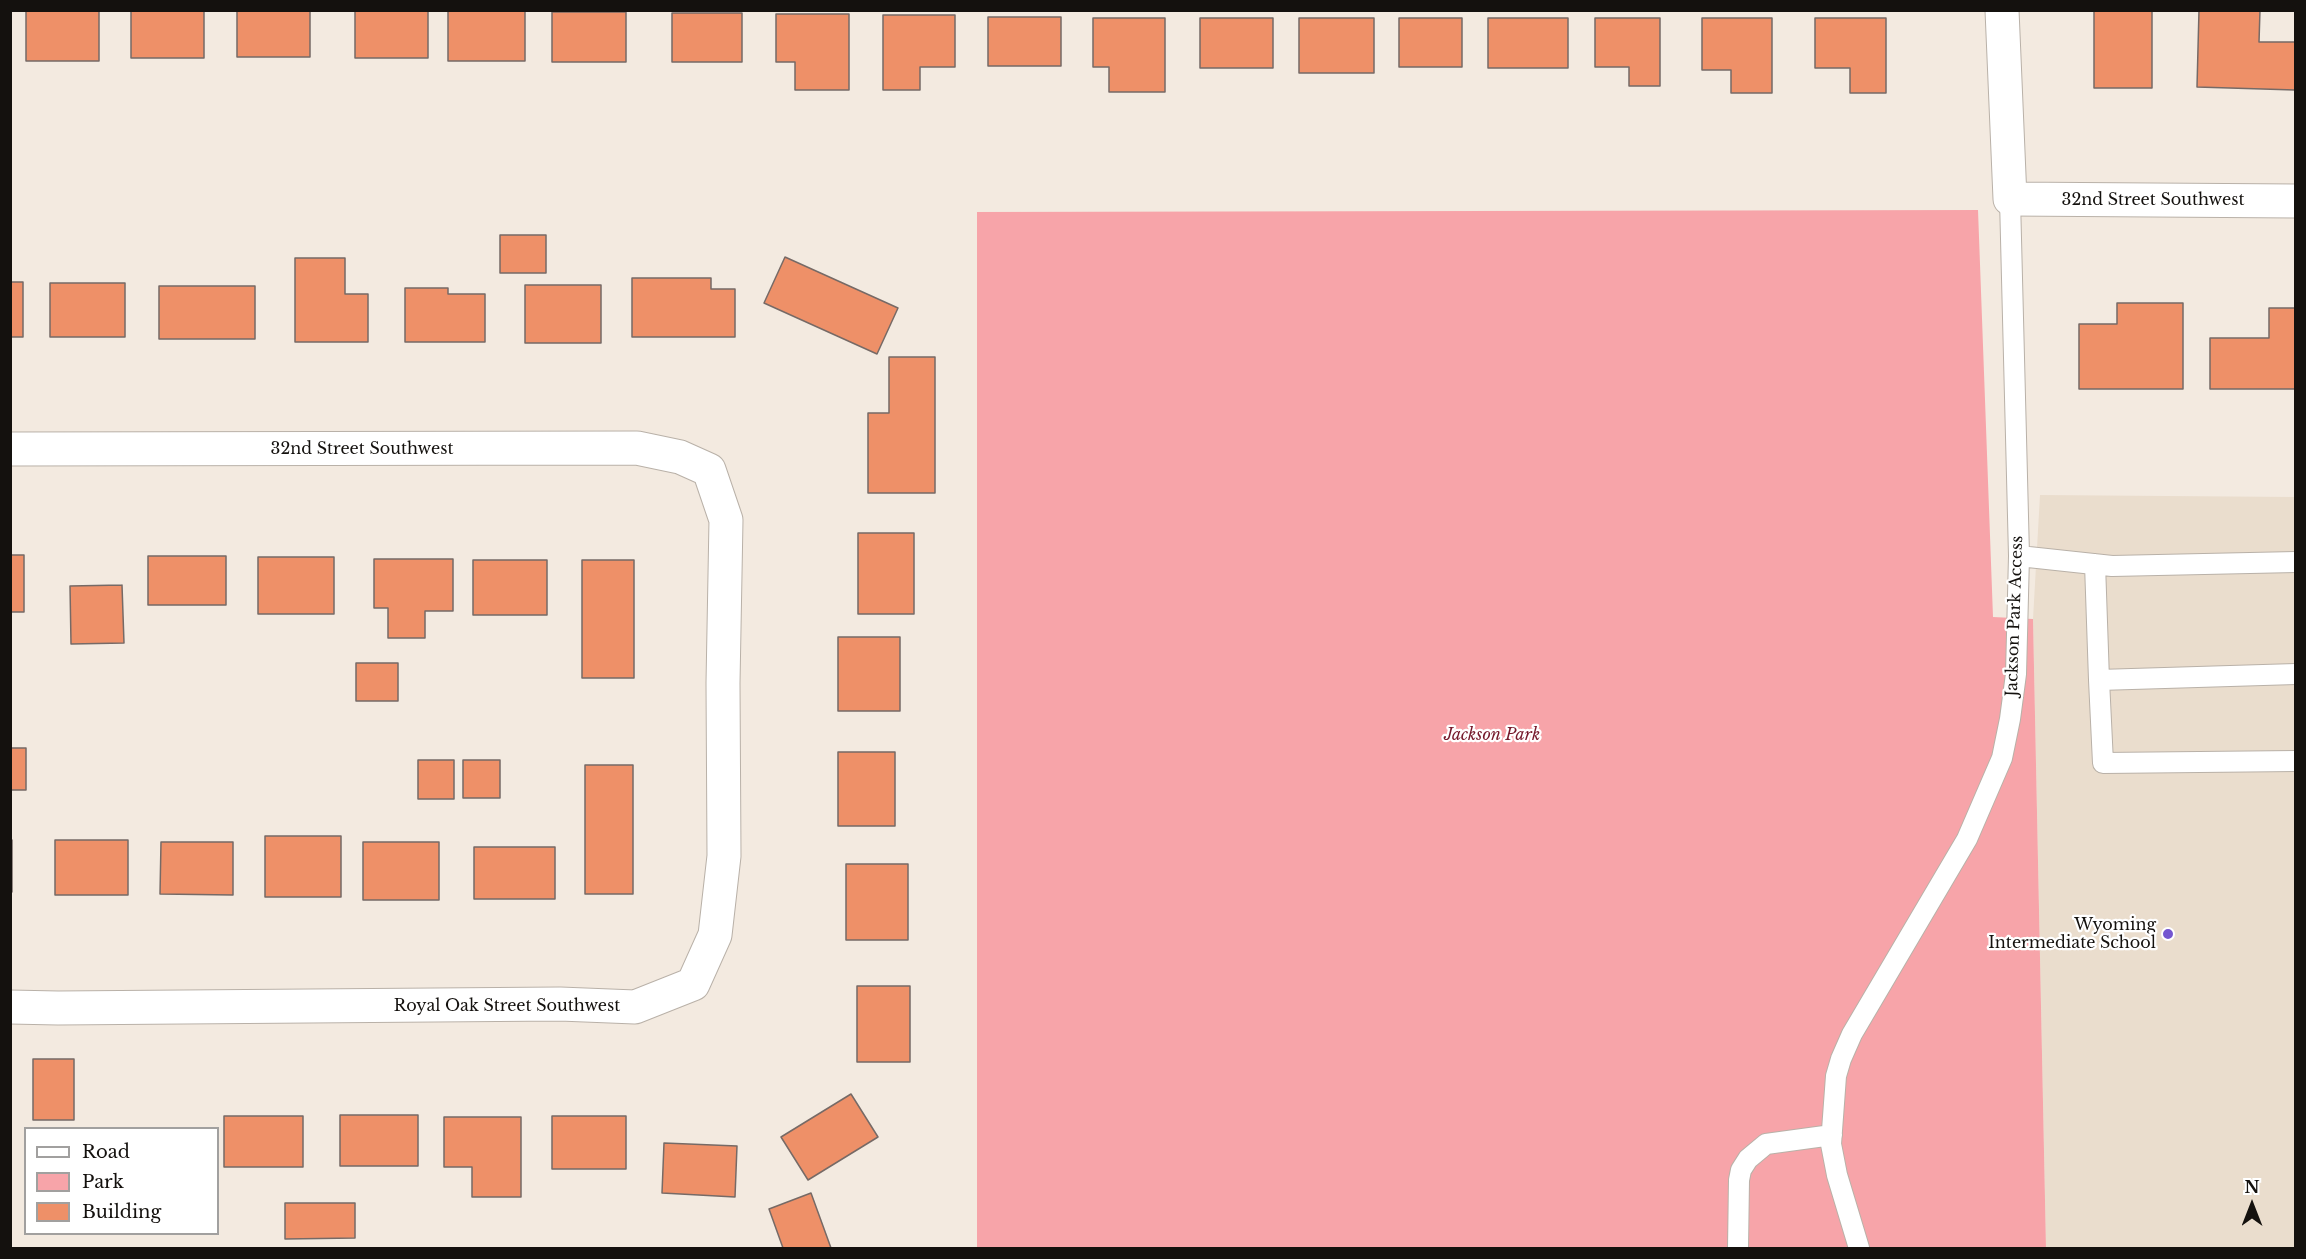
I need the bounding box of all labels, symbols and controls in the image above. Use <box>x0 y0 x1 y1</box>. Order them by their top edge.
street label: 32nd Street Southwest <box>2062 190 2244 210</box>
street label: 32nd Street Southwest <box>271 439 453 459</box>
street label: Jackson Park Access <box>2003 535 2027 697</box>
park label: Jackson Park <box>1444 725 1540 745</box>
place label: Wyoming Intermediate School <box>1988 915 2156 953</box>
marker: Wyoming Intermediate School <box>2161 927 2175 941</box>
street label: Royal Oak Street Southwest <box>394 996 620 1016</box>
legend <box>24 1127 219 1235</box>
text: Road <box>82 1141 130 1163</box>
text: Park <box>82 1171 124 1193</box>
north arrow <box>2222 1175 2282 1235</box>
text: N <box>2244 1177 2260 1197</box>
text: Building <box>82 1201 161 1223</box>

